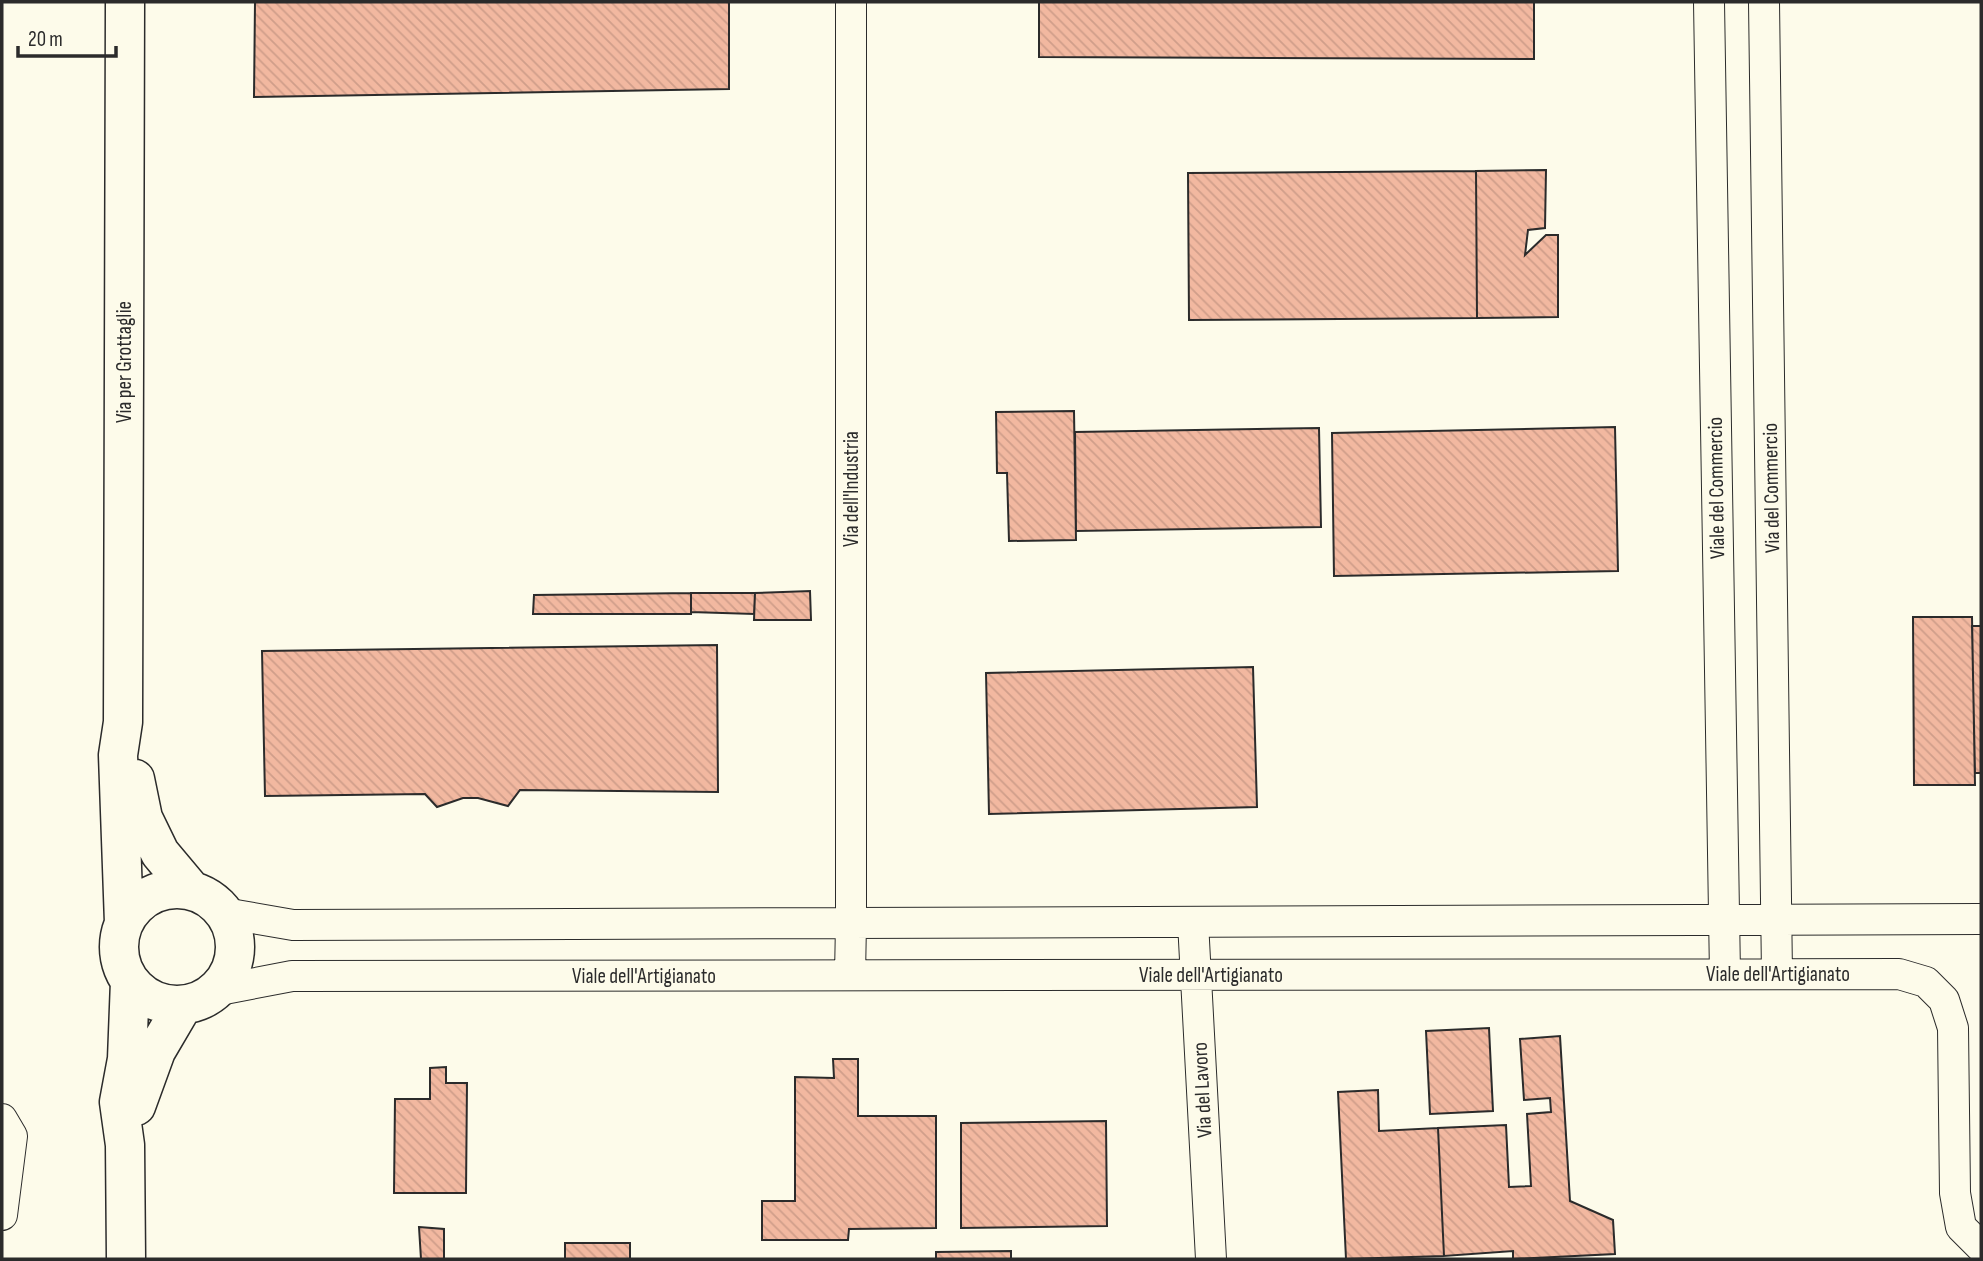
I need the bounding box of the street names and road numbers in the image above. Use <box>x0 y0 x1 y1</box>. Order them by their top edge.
street label: Via per Grottaglie <box>112 301 137 423</box>
street label: Viale del Commercio <box>1703 417 1730 559</box>
street label: Via del Commercio <box>1758 423 1785 553</box>
street label: Via dell'Industria <box>839 431 864 547</box>
street label: Viale dell'Artigianato <box>1706 962 1850 987</box>
street label: Viale dell'Artigianato <box>1139 963 1283 988</box>
street label: Viale dell'Artigianato <box>572 964 716 989</box>
street label: Via del Lavoro <box>1188 1041 1217 1139</box>

